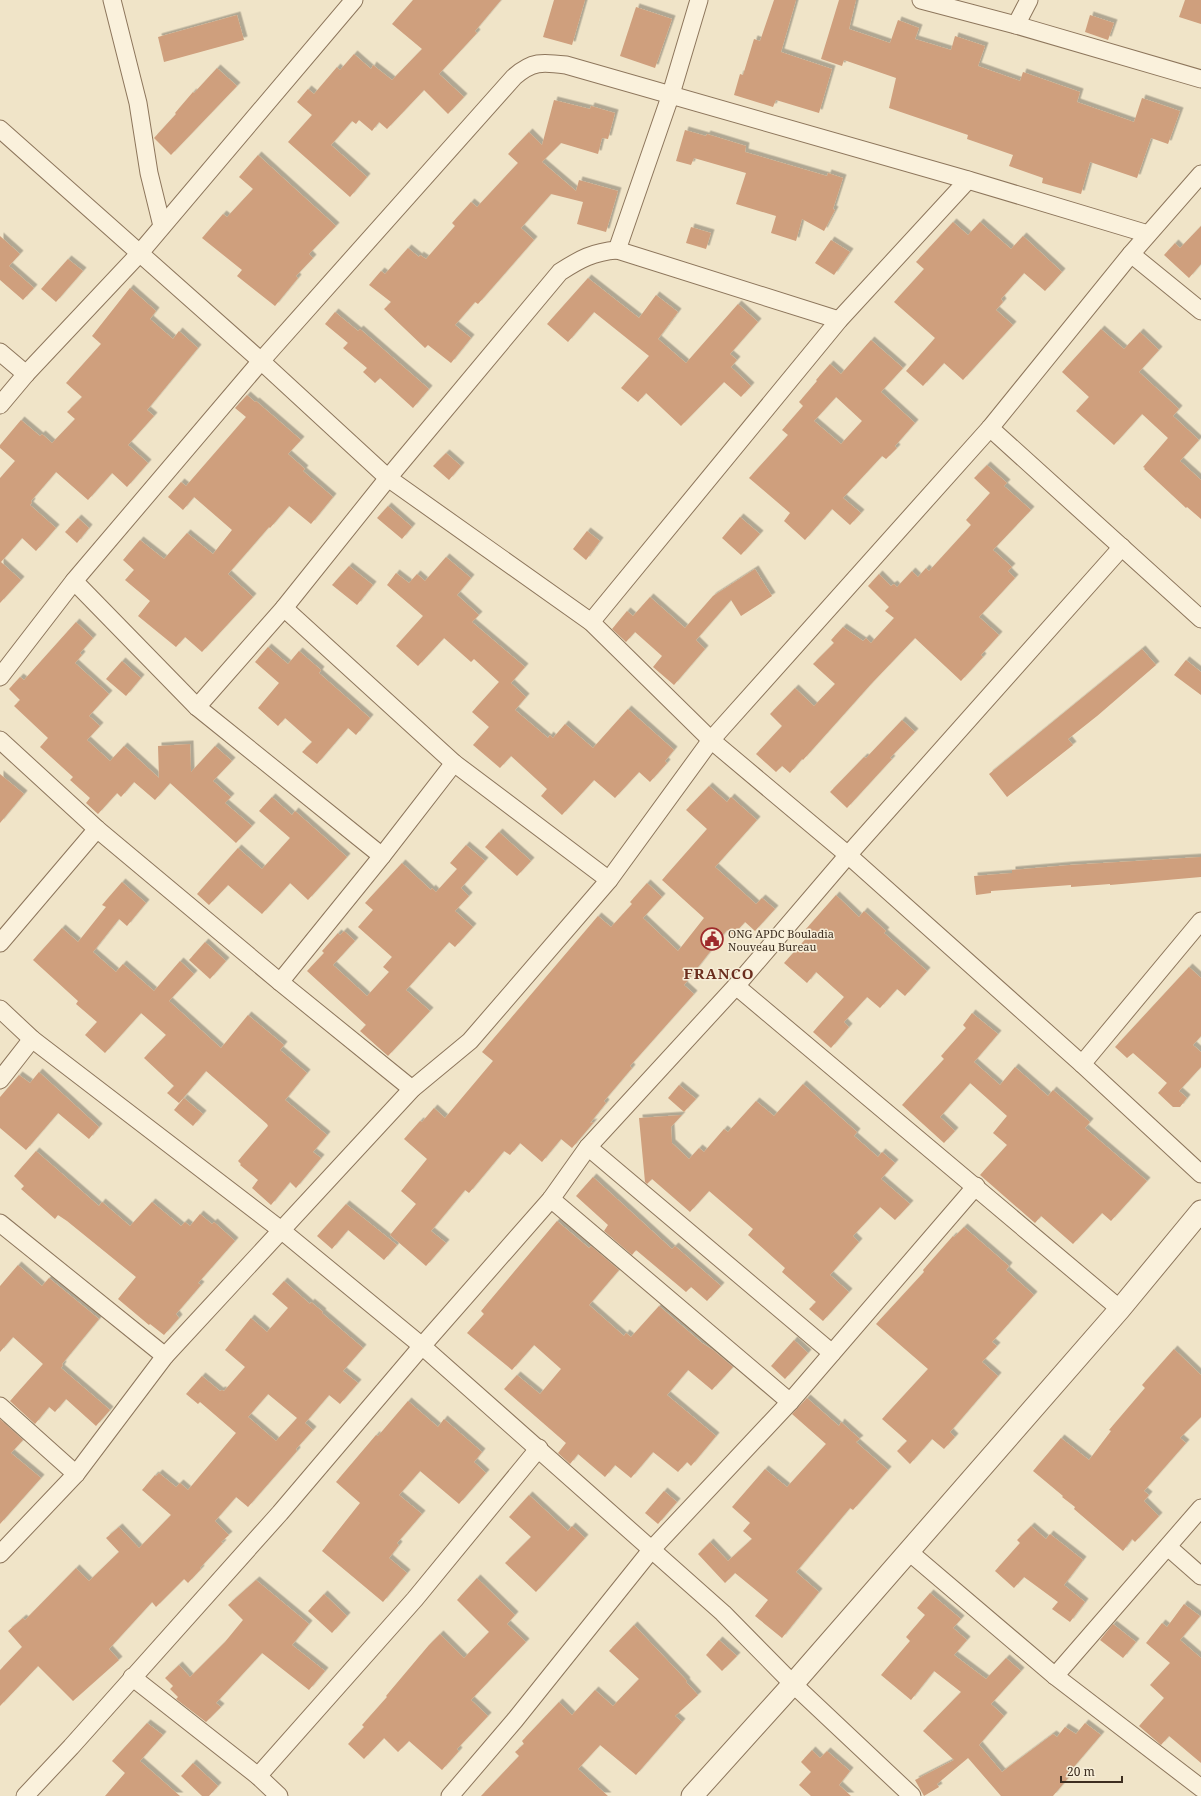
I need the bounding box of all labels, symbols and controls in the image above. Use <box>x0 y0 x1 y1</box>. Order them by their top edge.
public building icon: ONG APDC Bouladia Nouveau Bureau <box>699 926 725 952</box>
place label: ONG APDC Bouladia Nouveau Bureau <box>728 926 834 954</box>
district label: FRANCO <box>684 963 754 983</box>
scale bar <box>1061 1758 1122 1784</box>
text: 20 m <box>1067 1763 1095 1780</box>

